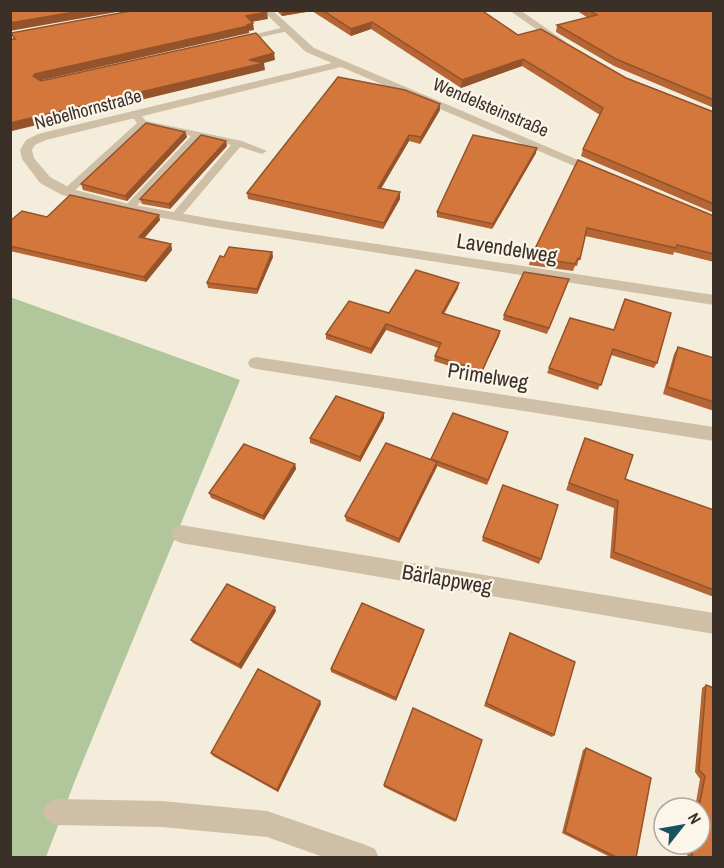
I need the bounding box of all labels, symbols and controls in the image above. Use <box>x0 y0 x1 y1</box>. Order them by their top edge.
street label: Wendelsteinstraße <box>429 71 553 143</box>
street label: Nebelhornstraße <box>32 83 144 135</box>
street label: Lavendelweg <box>455 226 560 270</box>
street label: Primelweg <box>446 355 531 397</box>
street label: Bärlappweg <box>400 557 495 601</box>
north arrow <box>652 796 712 856</box>
text: N <box>683 809 707 828</box>

